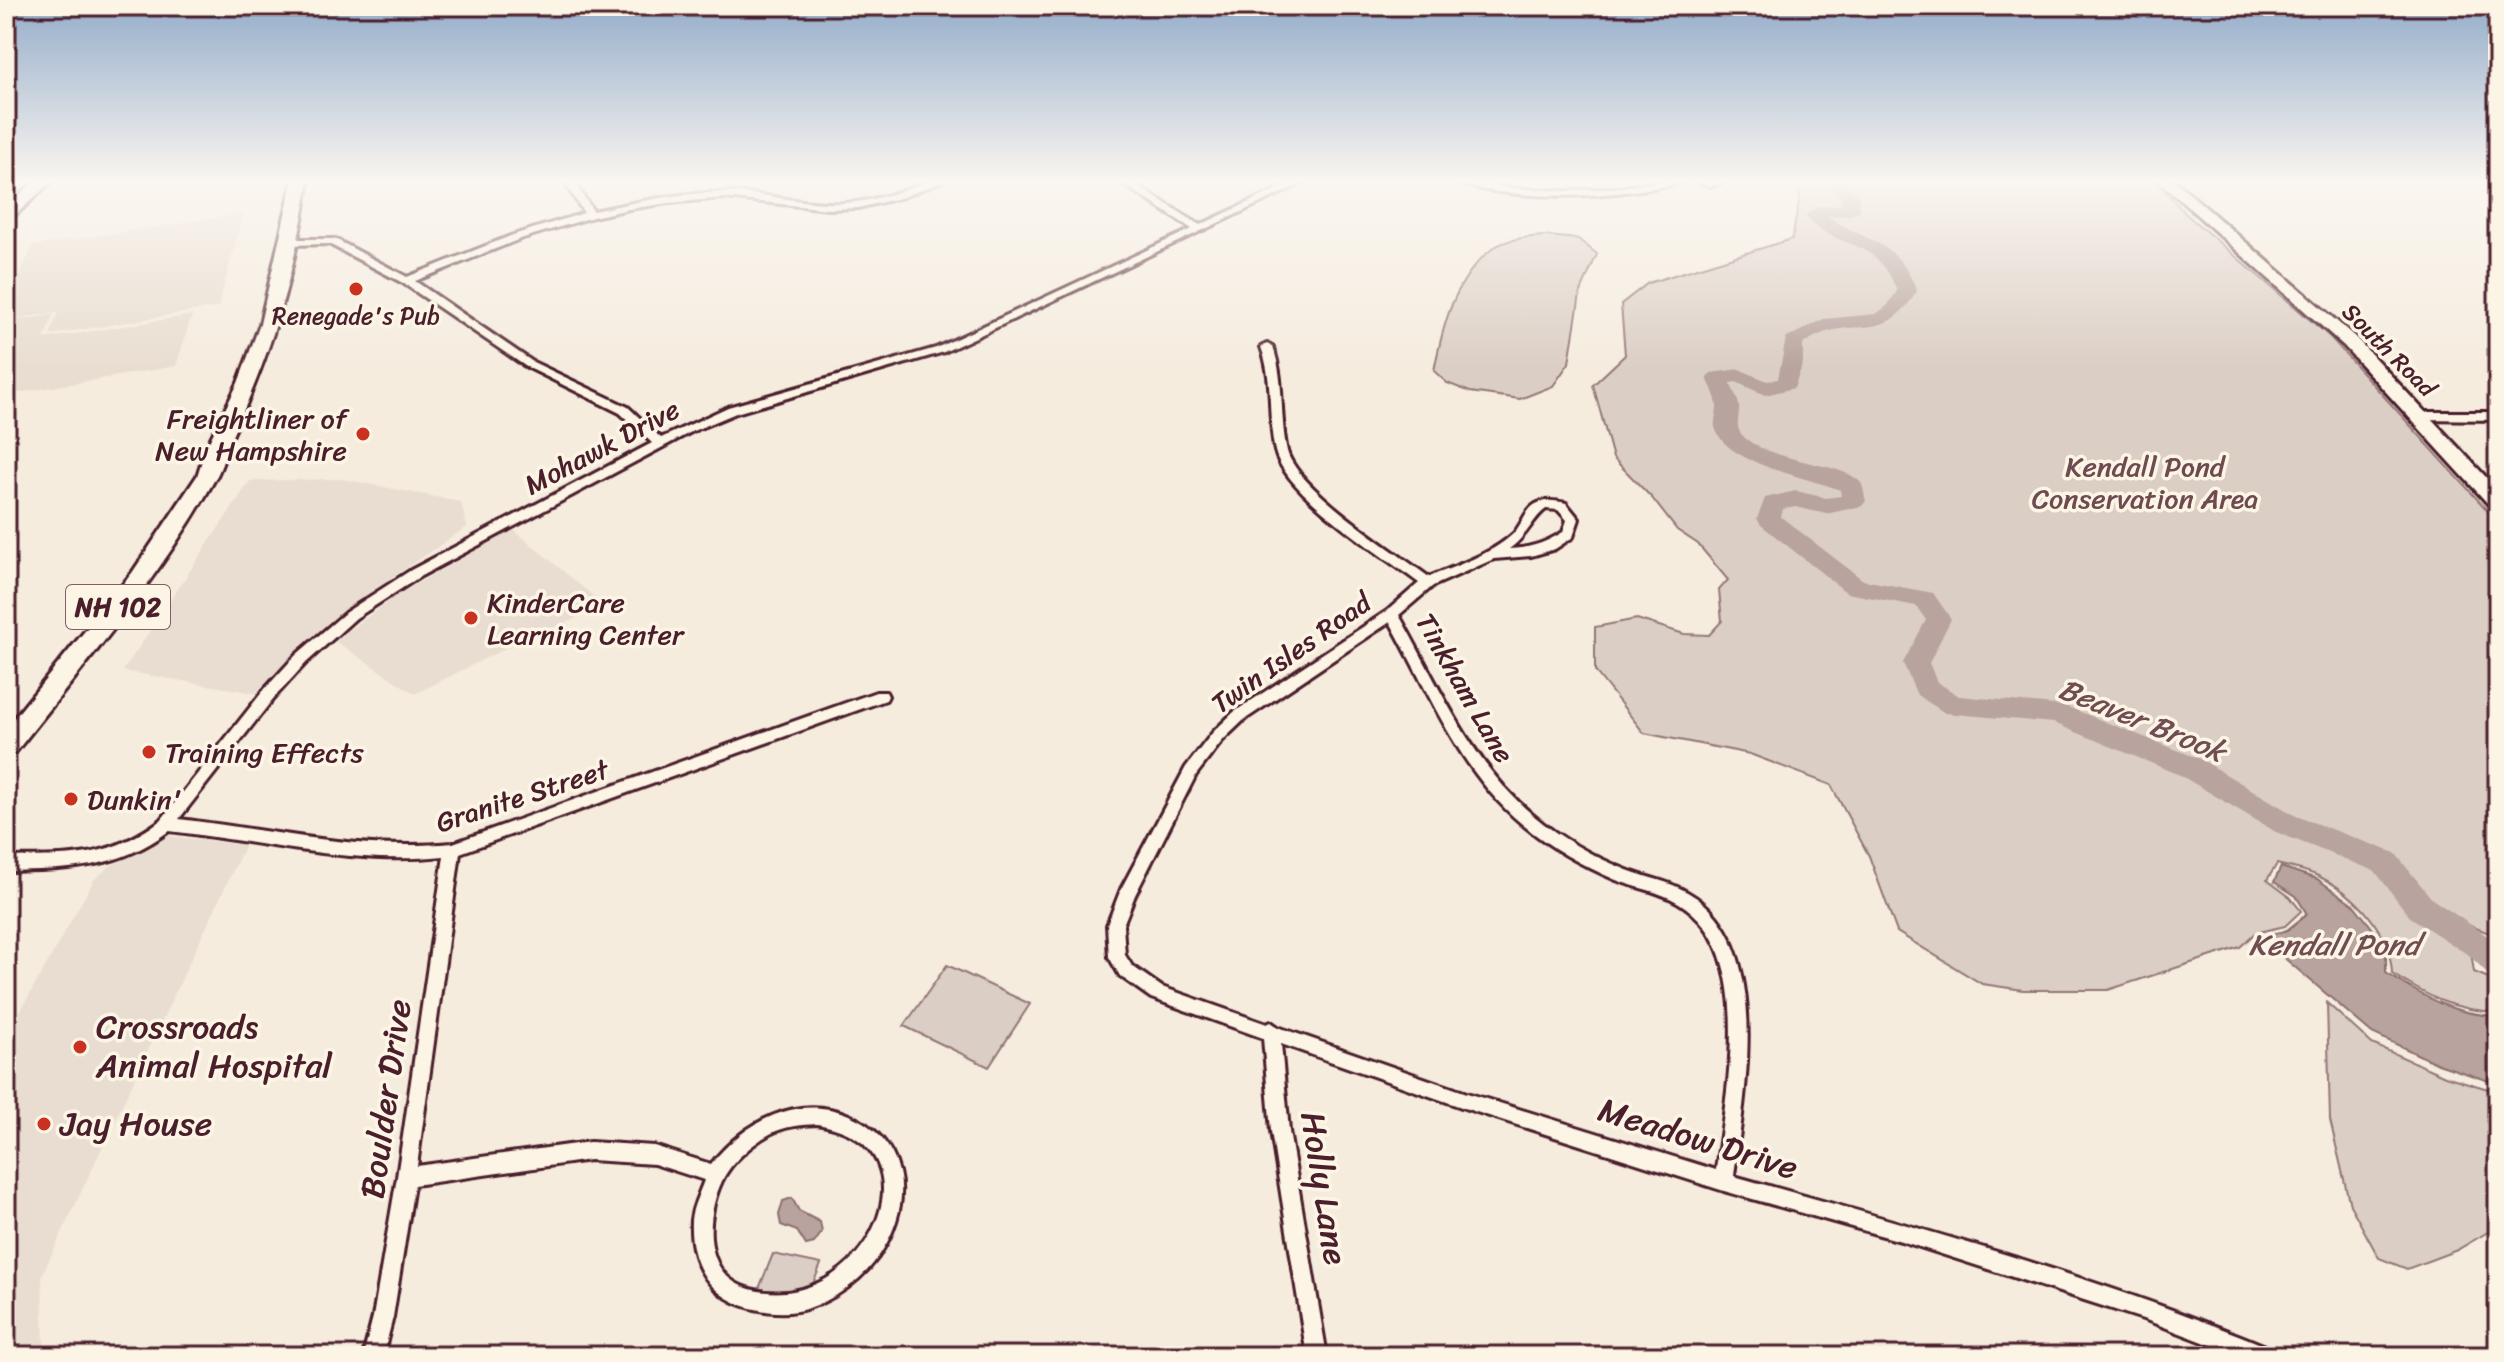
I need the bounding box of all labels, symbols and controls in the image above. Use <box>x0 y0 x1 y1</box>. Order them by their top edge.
marker: Renegade's Pub <box>347 280 365 298</box>
street label: South Road <box>2332 293 2447 408</box>
place label: Renegade's Pub <box>272 295 440 337</box>
street label: Mohawk Drive <box>515 385 689 509</box>
place label: Freightliner of New Hampshire <box>155 394 350 475</box>
marker: Freightliner of New Hampshire <box>354 425 372 443</box>
park label: Kendall Pond Conservation Area <box>2032 442 2258 523</box>
place label: KinderCare Learning Center <box>487 578 685 659</box>
street label: Twin Isles Road <box>1200 578 1384 727</box>
road number: NH 102 <box>66 585 170 629</box>
street label: Tinkham Lane <box>1402 603 1528 773</box>
marker: KinderCare Learning Center <box>462 609 480 627</box>
water label: Beaver Brook <box>2050 662 2237 779</box>
place label: Training Effects <box>165 728 364 777</box>
marker: Training Effects <box>140 743 158 761</box>
street label: Granite Street <box>429 744 616 847</box>
place label: Dunkin' <box>87 775 182 824</box>
marker: Dunkin' <box>62 790 80 808</box>
water label: Kendall Pond <box>2249 918 2428 972</box>
street label: Boulder Drive <box>342 995 430 1203</box>
place label: Crossroads Animal Hospital <box>95 997 333 1096</box>
marker: Crossroads Animal Hospital <box>71 1038 89 1056</box>
street label: Meadow Drive <box>1591 1080 1805 1198</box>
place label: Jay House <box>59 1094 212 1154</box>
street label: Holly Lane <box>1282 1107 1366 1269</box>
marker: Jay House <box>35 1115 53 1133</box>

